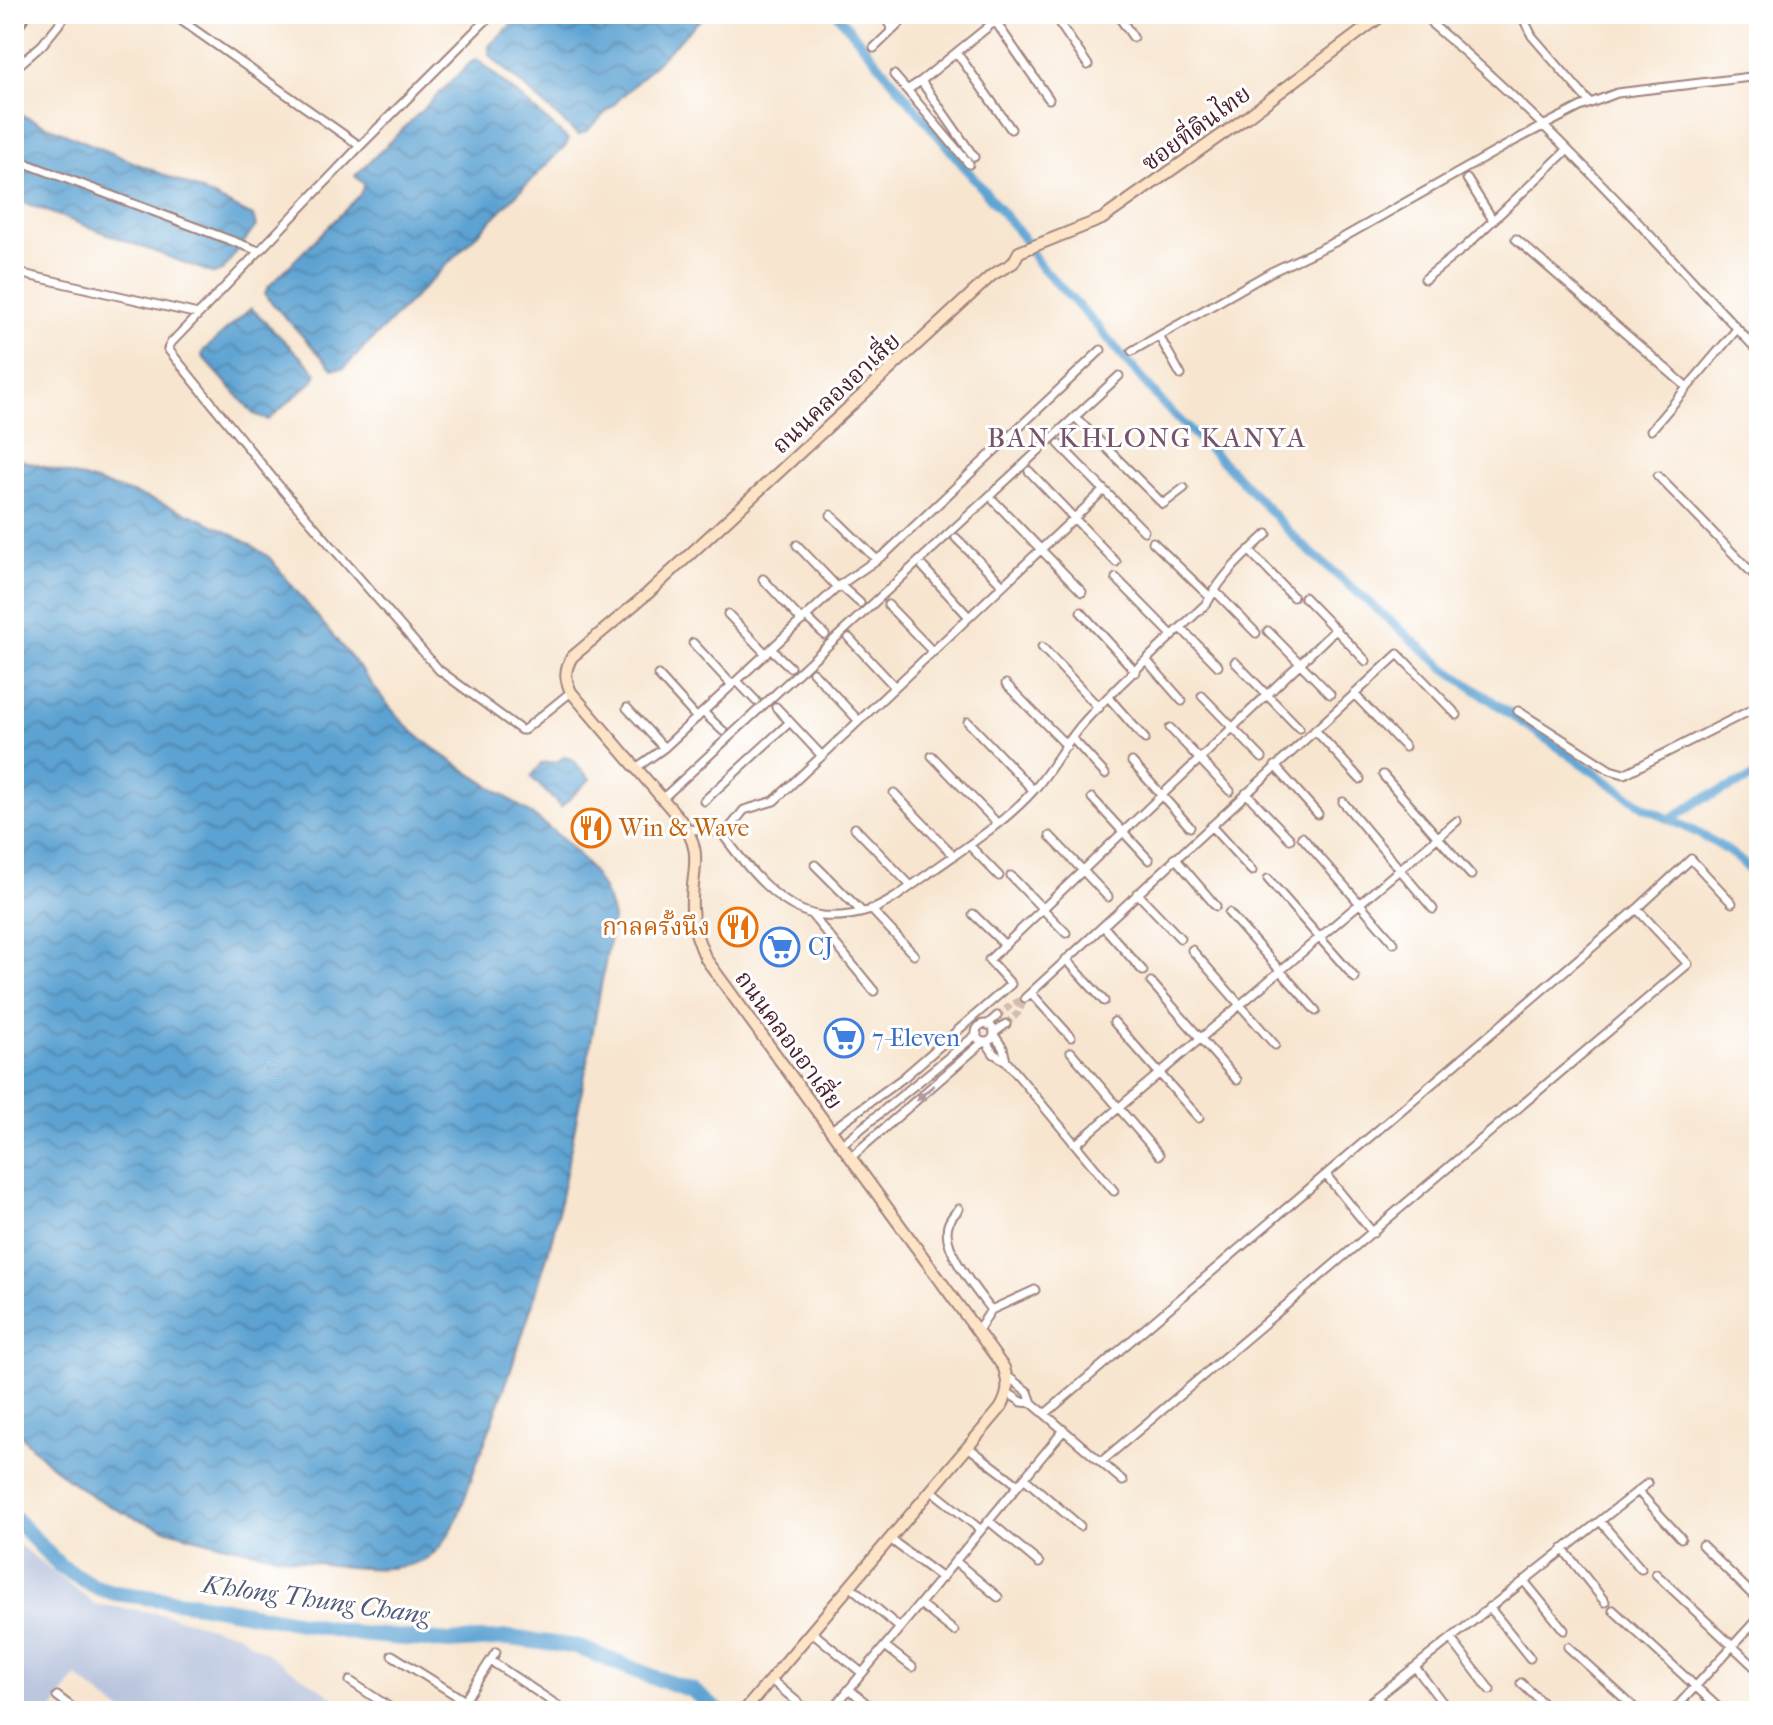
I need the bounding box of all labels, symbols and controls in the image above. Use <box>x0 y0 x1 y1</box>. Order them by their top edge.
street label: ซอยที่ดินไทย <box>1134 76 1256 177</box>
street label: ถนนคลองอาเสี่ย <box>763 324 906 459</box>
district label: BAN KHLONG KANYA <box>987 421 1307 454</box>
restaurant icon: Win & Wave <box>570 807 612 849</box>
place label: Win & Wave <box>618 814 750 842</box>
restaurant icon: กาลครั้งนึง <box>717 906 759 948</box>
place label: กาลครั้งนึง <box>602 909 710 941</box>
supermarket icon: CJ <box>759 926 801 968</box>
place label: CJ <box>808 933 833 961</box>
street label: ถนนคลองอาเสี่ย <box>729 963 852 1115</box>
supermarket icon: 7-Eleven <box>823 1017 865 1059</box>
place label: 7-Eleven <box>872 1024 960 1052</box>
one-way arrow <box>915 1084 935 1101</box>
water label: Khlong Thung Chang <box>198 1568 432 1631</box>

